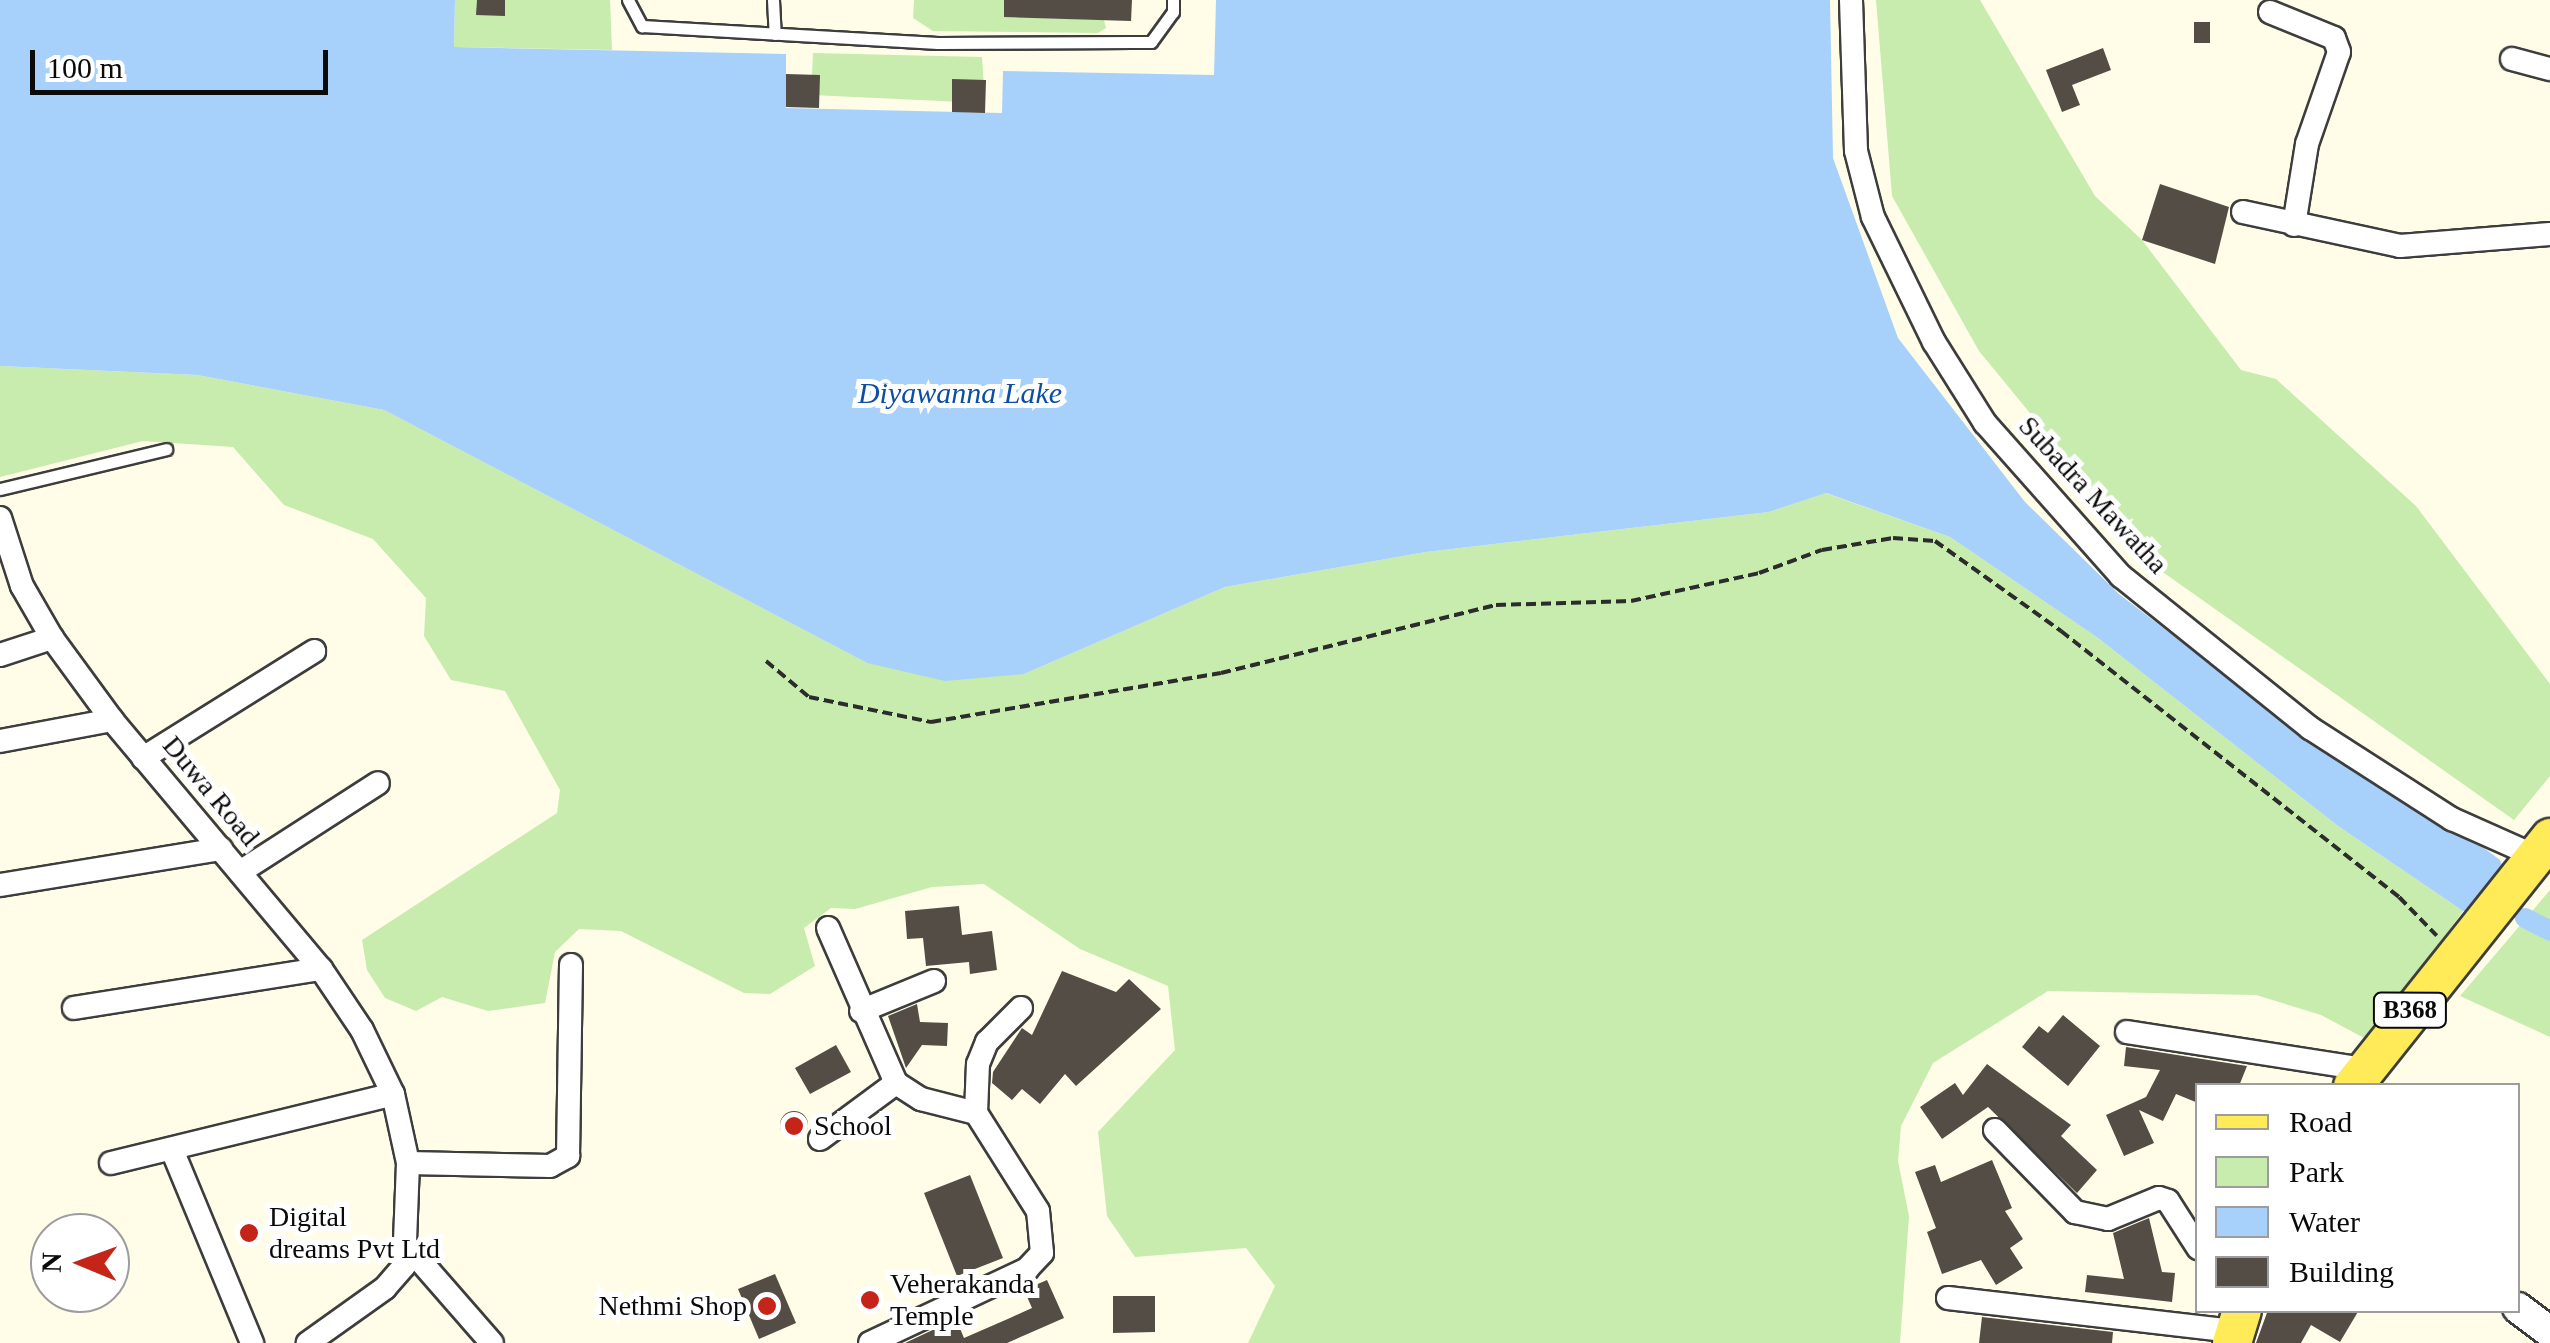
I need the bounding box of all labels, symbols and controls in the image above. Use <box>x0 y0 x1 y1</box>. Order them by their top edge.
scale bar <box>35 30 332 92</box>
text: 100 m <box>47 51 123 84</box>
water label: Diyawanna Lake <box>858 375 1062 411</box>
street label: Subadra Mawatha <box>2012 409 2174 581</box>
street label: Duwa Road <box>155 729 267 853</box>
road number: B368 <box>2372 990 2448 1030</box>
legend <box>2195 1083 2520 1313</box>
text: Road <box>2289 1105 2352 1138</box>
place label: School <box>814 1109 892 1143</box>
marker: School <box>783 1115 805 1137</box>
text: Park <box>2289 1155 2344 1188</box>
place label: Digital dreams Pvt Ltd <box>269 1200 440 1266</box>
text: Water <box>2289 1205 2360 1238</box>
north arrow <box>30 1213 130 1313</box>
marker: Digital dreams Pvt Ltd <box>238 1222 260 1244</box>
text: N <box>36 1252 67 1273</box>
text: Building <box>2289 1255 2394 1288</box>
place label: Veherakanda Temple <box>890 1267 1035 1333</box>
place label: Nethmi Shop <box>598 1289 747 1323</box>
marker: Veherakanda Temple <box>859 1289 881 1311</box>
marker: Nethmi Shop <box>756 1295 778 1317</box>

